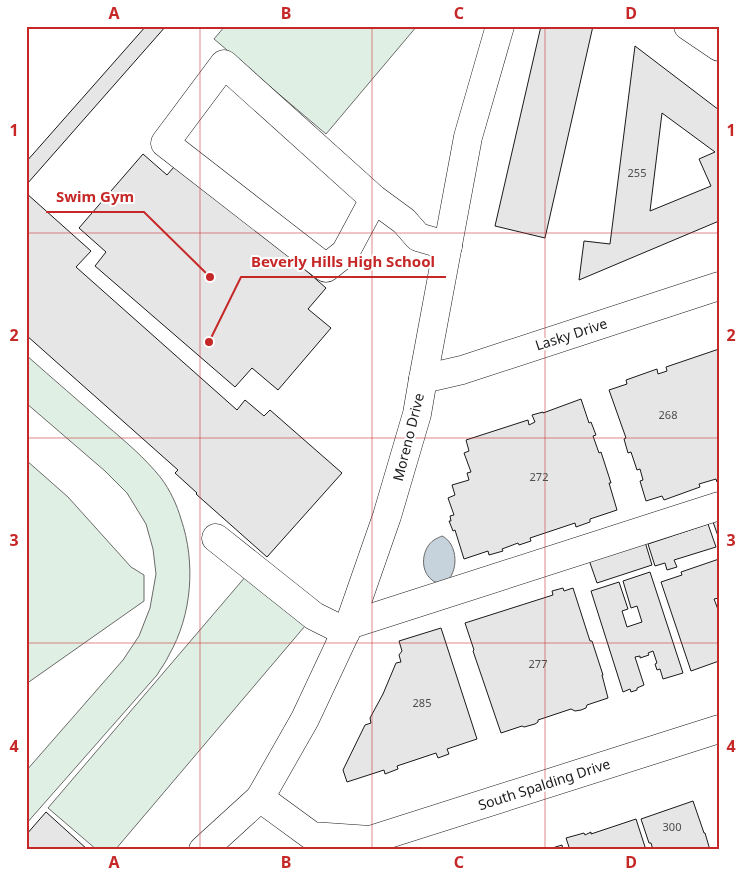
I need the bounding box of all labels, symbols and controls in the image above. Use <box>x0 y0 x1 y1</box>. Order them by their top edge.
text: A <box>108 2 120 24</box>
text: B <box>281 2 291 24</box>
text: C <box>454 2 464 24</box>
text: D <box>625 2 637 24</box>
text: 1 <box>9 119 19 141</box>
text: 1 <box>726 119 736 141</box>
house number: 255 <box>628 165 646 180</box>
callout: Swim Gym <box>46 182 144 212</box>
text: Swim Gym <box>56 186 134 206</box>
callout: Beverly Hills High School <box>241 247 446 277</box>
text: Beverly Hills High School <box>251 251 435 271</box>
street label: Lasky Drive <box>533 313 610 355</box>
text: 2 <box>9 324 19 346</box>
text: 2 <box>726 324 736 346</box>
street label: Moreno Drive <box>388 391 428 483</box>
house number: 268 <box>659 407 677 422</box>
house number: 272 <box>530 469 548 484</box>
text: 3 <box>9 529 19 551</box>
text: 3 <box>726 529 736 551</box>
house number: 277 <box>529 656 547 671</box>
house number: 285 <box>413 695 431 710</box>
text: 4 <box>9 735 19 757</box>
text: 4 <box>726 735 736 757</box>
street label: South Spalding Drive <box>476 754 612 814</box>
house number: 300 <box>663 819 681 834</box>
text: A <box>108 851 120 873</box>
text: B <box>281 851 291 873</box>
text: C <box>454 851 464 873</box>
text: D <box>625 851 637 873</box>

